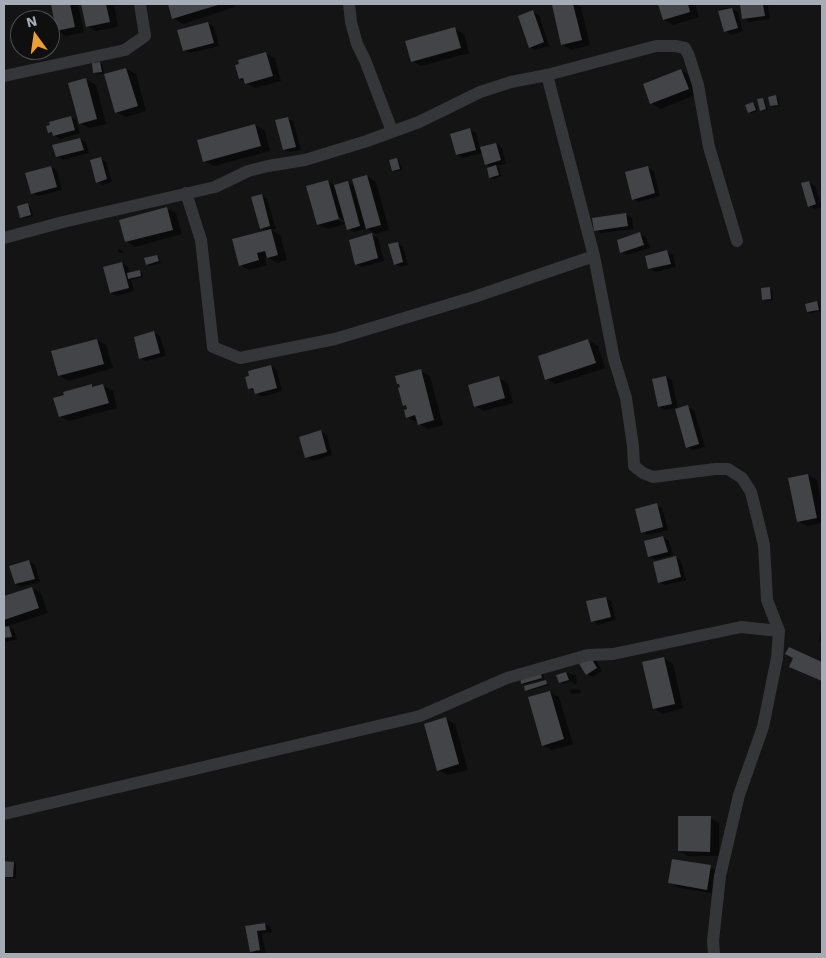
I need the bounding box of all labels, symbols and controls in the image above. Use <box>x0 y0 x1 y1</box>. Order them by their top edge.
north arrow <box>10 10 60 60</box>
text: N <box>25 12 39 30</box>

